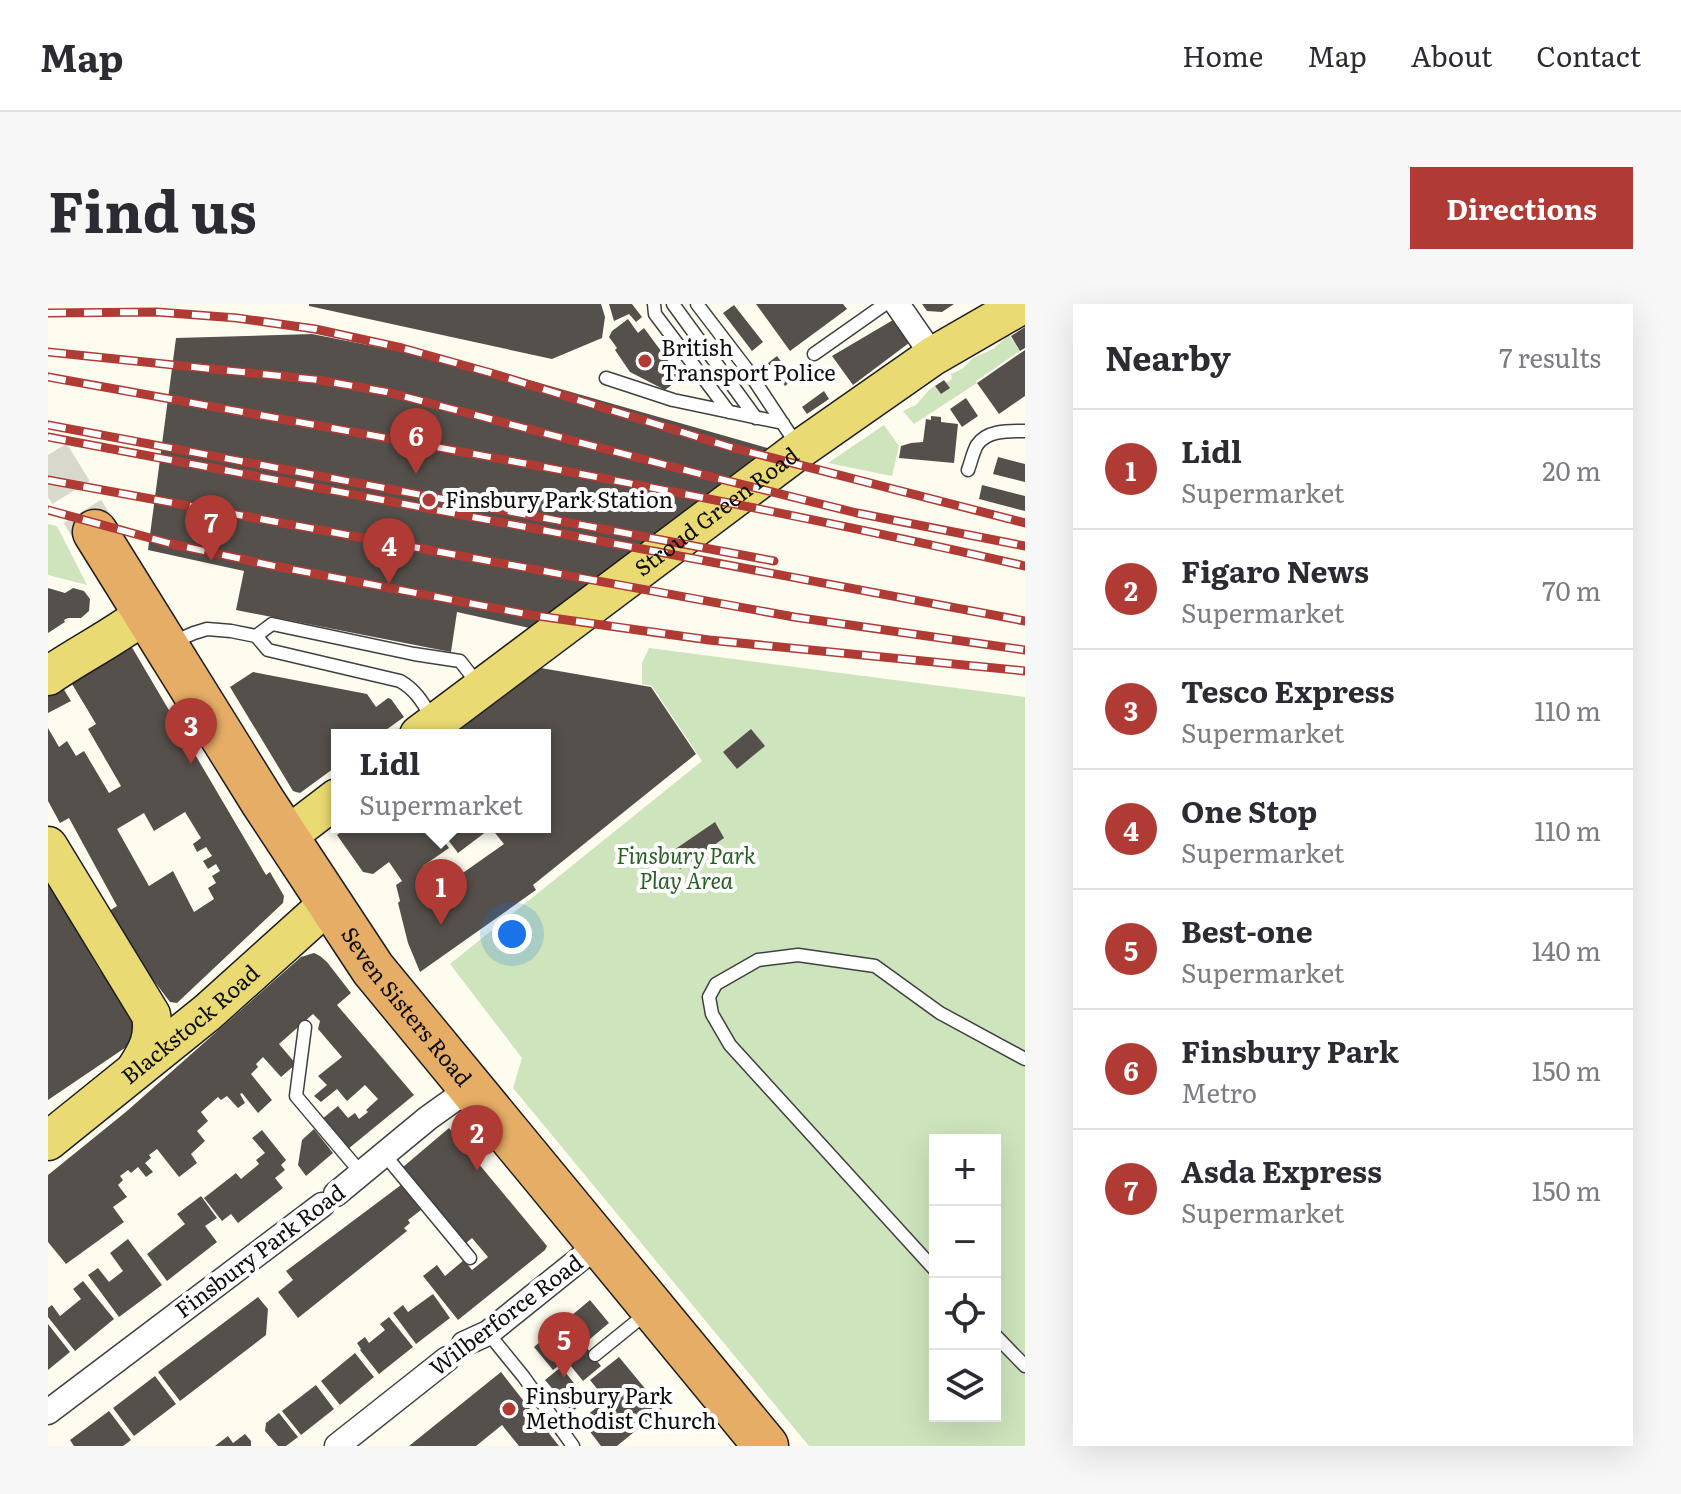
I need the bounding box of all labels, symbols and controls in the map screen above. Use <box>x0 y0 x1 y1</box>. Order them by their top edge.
text: Map <box>40 27 124 84</box>
text: Home <box>1182 34 1263 76</box>
text: Map <box>1307 34 1367 76</box>
text: About <box>1411 34 1492 76</box>
text: Contact <box>1536 34 1641 76</box>
text: Find us <box>48 167 257 250</box>
button: Directions <box>1410 167 1633 249</box>
place label: British Transport Police <box>661 330 836 388</box>
text: Nearby <box>1105 331 1231 381</box>
text: 7 results <box>1499 337 1601 376</box>
marker: British Transport Police <box>636 352 654 370</box>
pin: 6 <box>390 408 442 474</box>
text: Lidl <box>1181 428 1242 472</box>
street label: Stroud Green Road <box>627 438 805 583</box>
text: 1 <box>1126 450 1136 489</box>
text: 20 m <box>1542 450 1601 489</box>
text: Supermarket <box>1181 472 1344 511</box>
place label: Finsbury Park Station <box>445 482 673 515</box>
marker: Finsbury Park Station <box>420 491 438 509</box>
pin: 7 <box>185 495 237 561</box>
pin: 4 <box>363 518 415 584</box>
text: Figaro News <box>1181 548 1369 592</box>
text: 2 <box>1124 570 1138 609</box>
text: 70 m <box>1542 570 1601 609</box>
text: Supermarket <box>1181 592 1344 631</box>
text: Tesco Express <box>1181 668 1394 712</box>
text: 3 <box>1124 690 1138 729</box>
text: 110 m <box>1534 690 1601 729</box>
pin: 3 <box>165 698 217 764</box>
text: Supermarket <box>1181 712 1344 751</box>
popup <box>331 729 551 833</box>
text: Lidl <box>359 740 420 784</box>
text: Supermarket <box>359 784 523 823</box>
text: One Stop <box>1181 788 1317 832</box>
text: 4 <box>1123 810 1139 849</box>
text: 110 m <box>1534 810 1601 849</box>
text: Supermarket <box>1181 832 1344 871</box>
park label: Finsbury Park Play Area <box>616 838 756 896</box>
pin: 1 <box>415 859 467 925</box>
text: Best-one <box>1181 908 1313 952</box>
your location <box>492 914 532 954</box>
street label: Seven Sisters Road <box>334 919 481 1093</box>
text: 5 <box>1124 930 1138 969</box>
text: 140 m <box>1532 930 1601 969</box>
text: Supermarket <box>1181 952 1344 991</box>
street label: Blackstock Road <box>113 956 266 1091</box>
text: Finsbury Park <box>1181 1028 1399 1072</box>
text: 6 <box>1123 1050 1139 1089</box>
text: 150 m <box>1532 1050 1601 1089</box>
text: Metro <box>1181 1072 1257 1111</box>
pin: 2 <box>451 1105 503 1171</box>
map controls <box>929 1134 1001 1422</box>
button: + <box>929 1134 1001 1206</box>
text: Asda Express <box>1181 1148 1382 1192</box>
text: 7 <box>1124 1170 1138 1209</box>
text: 150 m <box>1532 1170 1601 1209</box>
street label: Finsbury Park Road <box>167 1175 351 1325</box>
text: Supermarket <box>1181 1192 1344 1231</box>
button: − <box>929 1206 1001 1278</box>
street label: Wilberforce Road <box>422 1245 589 1382</box>
button: locate <box>929 1278 1001 1350</box>
pin: 5 <box>538 1312 590 1378</box>
button: layers <box>929 1350 1001 1422</box>
place label: Finsbury Park Methodist Church <box>525 1378 716 1436</box>
marker: Finsbury Park Methodist Church <box>500 1400 518 1418</box>

